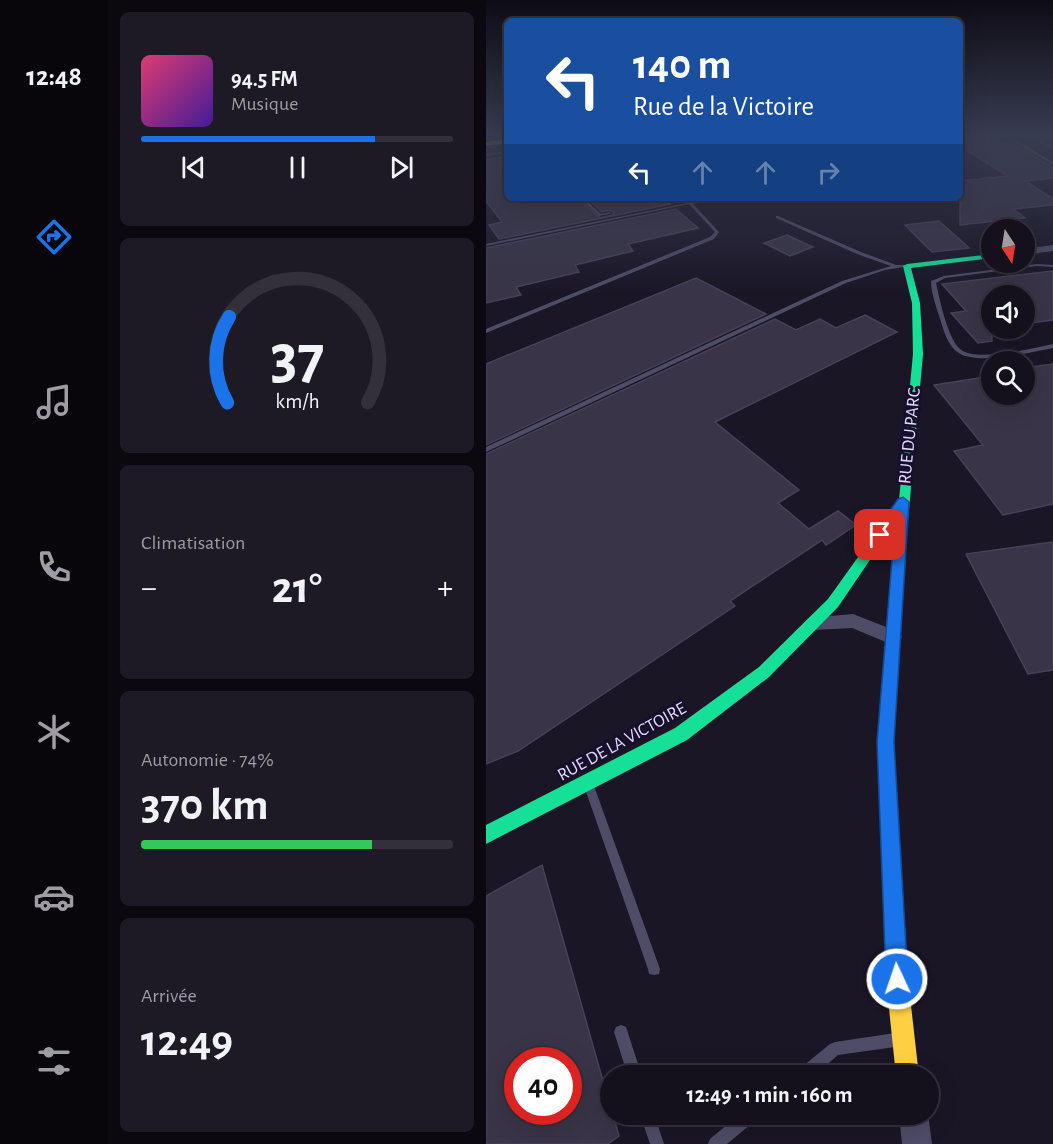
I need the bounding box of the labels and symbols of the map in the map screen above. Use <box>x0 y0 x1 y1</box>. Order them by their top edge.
north arrow <box>981 219 1035 273</box>
street label: RUE DU PARC <box>896 387 924 485</box>
pin <box>854 509 905 560</box>
street label: RUE DE LA VICTOIRE <box>555 699 689 785</box>
position arrow <box>865 947 929 1011</box>
speed limit sign: 40 <box>504 1047 582 1125</box>

